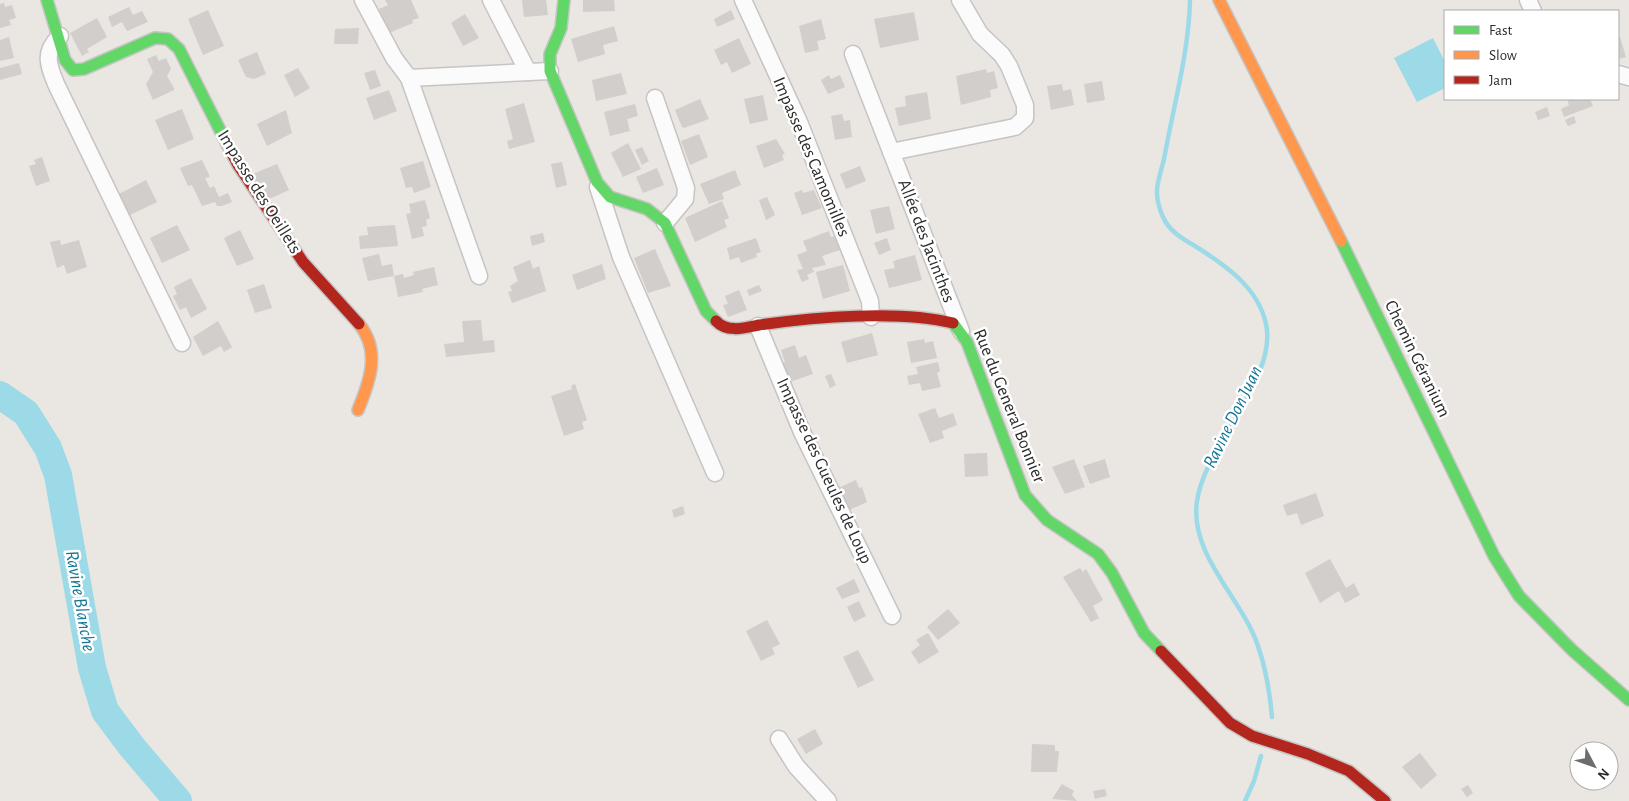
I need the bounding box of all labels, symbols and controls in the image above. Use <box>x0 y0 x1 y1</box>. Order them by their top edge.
legend <box>1444 10 1619 100</box>
text: Fast <box>1489 23 1513 38</box>
text: Slow <box>1489 48 1517 63</box>
text: Jam <box>1489 73 1512 88</box>
street label: Impasse des Camomilles <box>769 75 853 239</box>
street label: Impasse des Oeillets <box>214 127 304 257</box>
street label: Allée des Jacinthes <box>894 177 958 305</box>
street label: Chemin Géranium <box>1381 298 1453 420</box>
street label: Rue du General Bonnier <box>970 326 1048 486</box>
water label: Ravine Don Juan <box>1200 363 1266 471</box>
street label: Impasse des Gueules de Loup <box>773 375 875 567</box>
water label: Ravine Blanche <box>62 549 98 653</box>
north arrow <box>1569 741 1619 791</box>
text: N <box>1595 766 1612 782</box>

